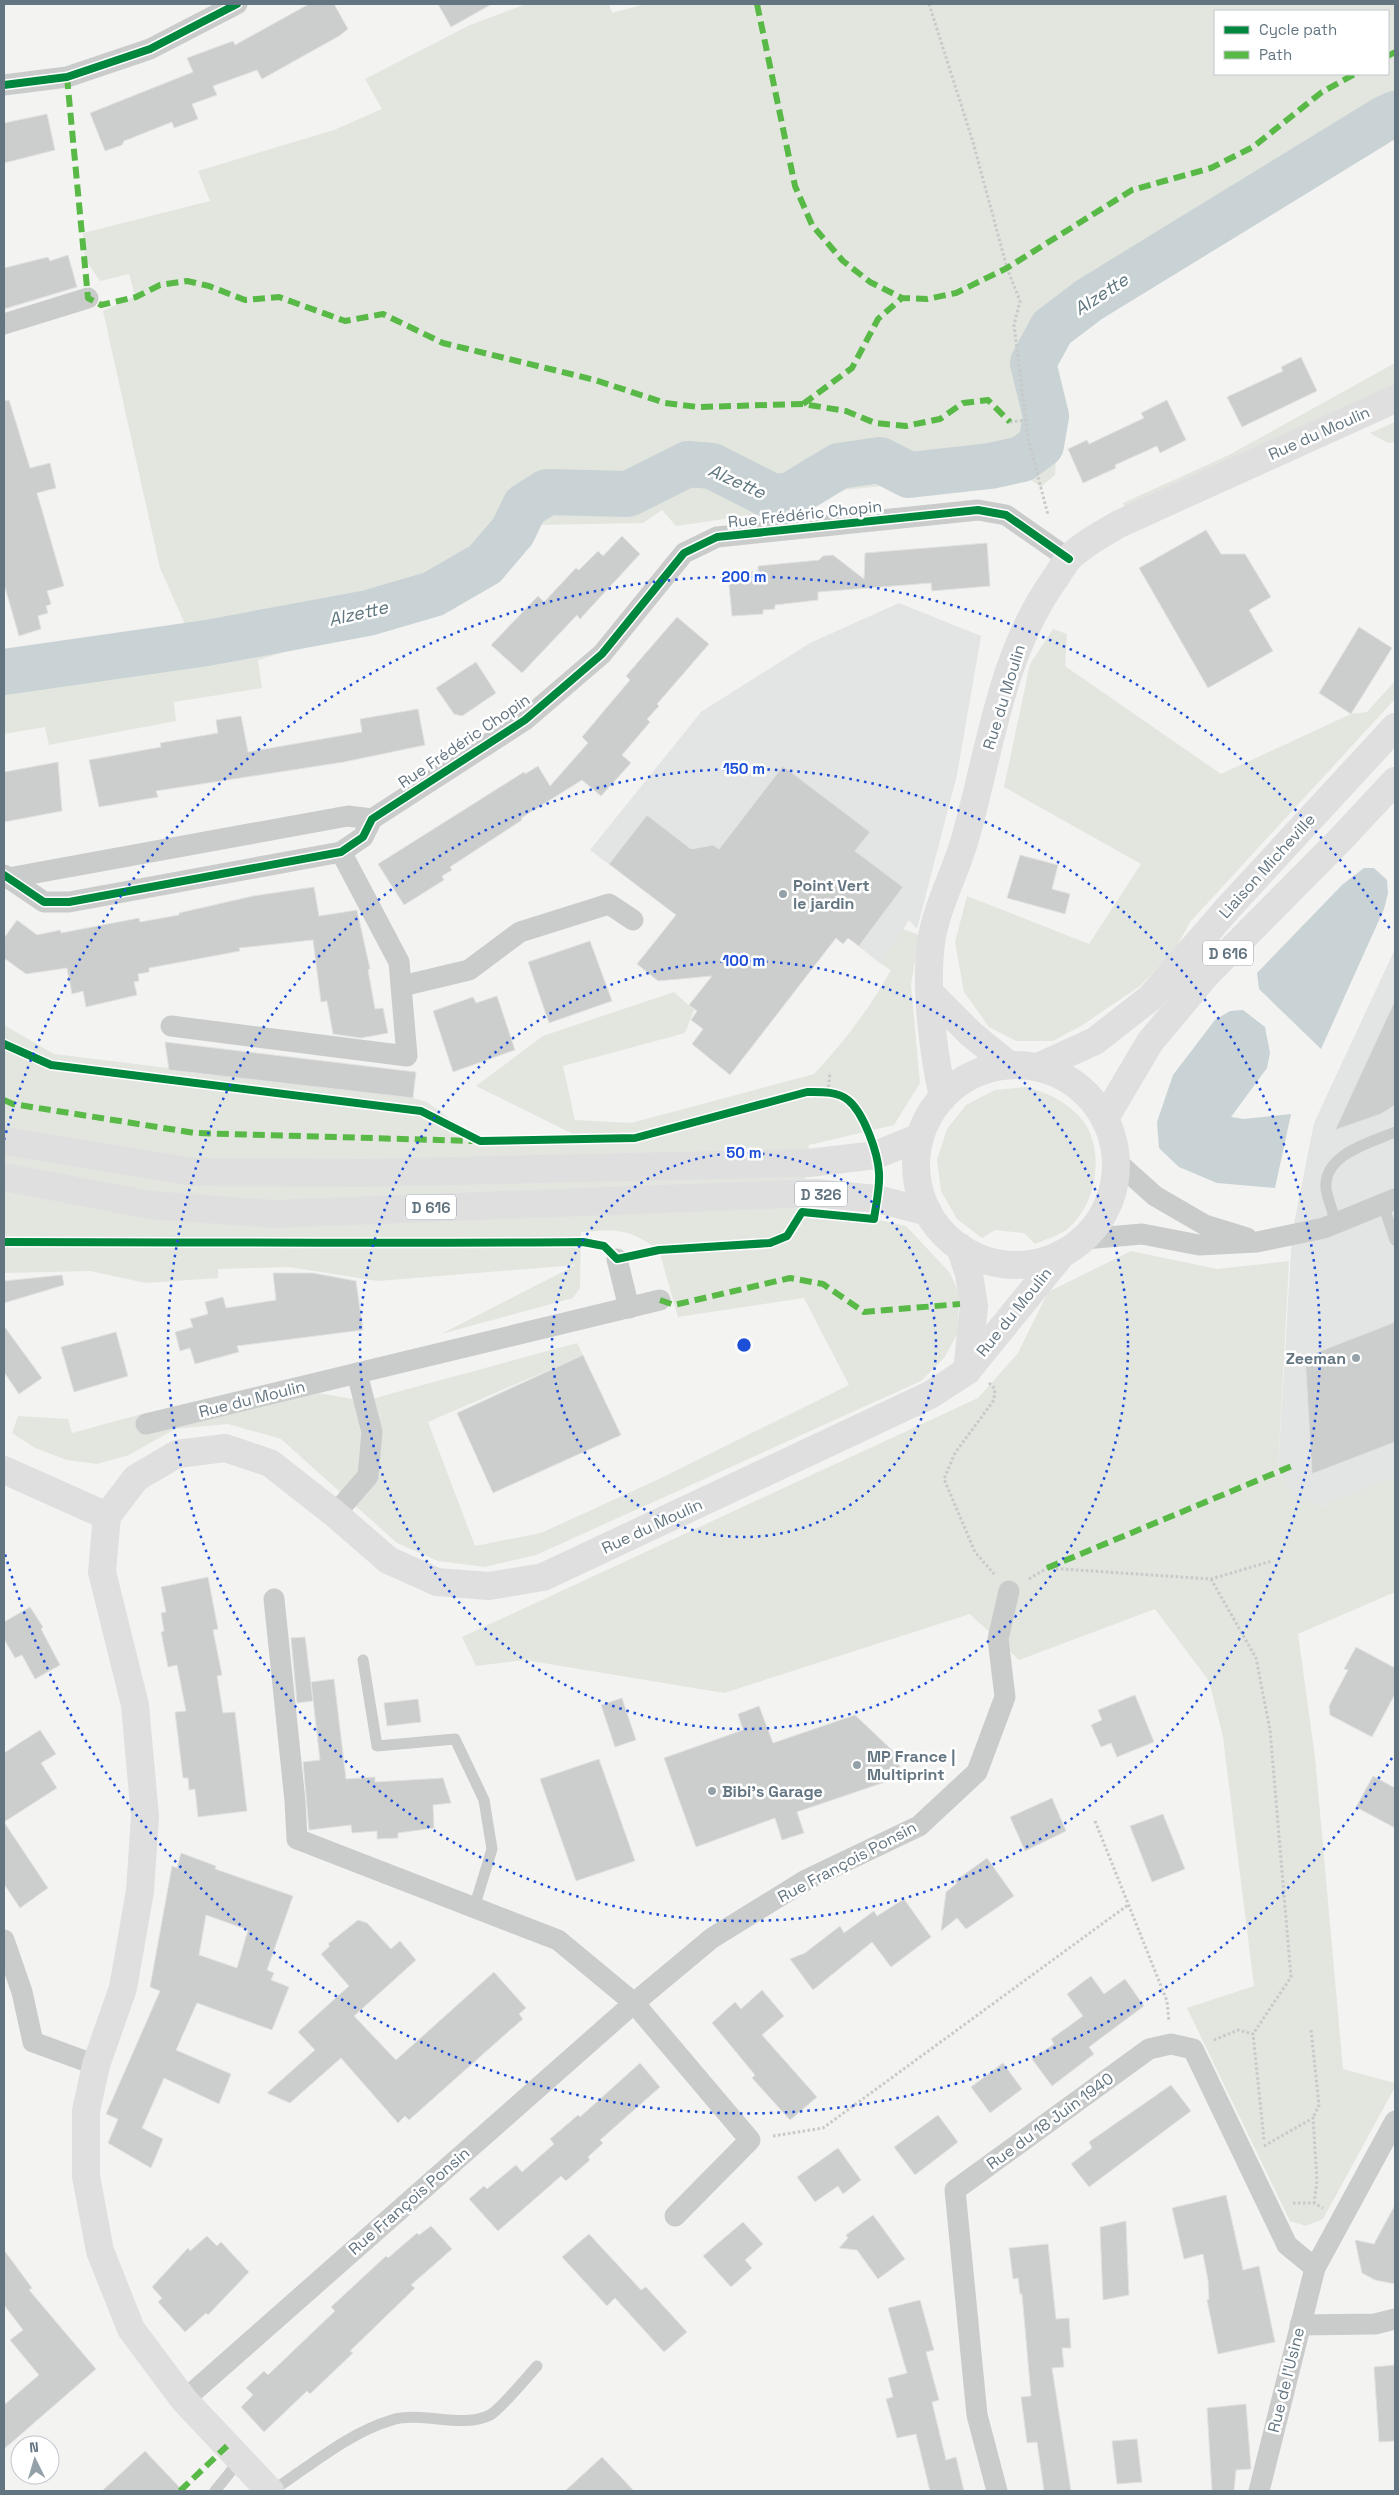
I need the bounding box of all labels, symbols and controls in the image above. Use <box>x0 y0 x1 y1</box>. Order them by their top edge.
legend <box>1214 10 1389 75</box>
text: Cycle path <box>1259 20 1337 39</box>
text: Path <box>1259 45 1292 64</box>
water label: Alzette <box>1070 267 1134 320</box>
street label: Rue du Moulin <box>1265 401 1373 465</box>
water label: Alzette <box>705 458 770 504</box>
street label: Rue Frédéric Chopin <box>727 495 883 533</box>
text: 200 m <box>722 567 766 586</box>
water label: Alzette <box>326 595 391 631</box>
street label: Rue du Moulin <box>978 642 1030 752</box>
street label: Rue Frédéric Chopin <box>394 689 534 793</box>
text: 150 m <box>723 759 765 778</box>
street label: Liaison Micheville <box>1214 809 1320 923</box>
place label: Point Vert le jardin <box>793 875 870 914</box>
marker: Point Vert le jardin <box>777 888 789 900</box>
road number: D 616 <box>1203 940 1253 966</box>
text: 100 m <box>723 951 765 970</box>
text: 50 m <box>726 1143 762 1162</box>
road number: D 326 <box>795 1182 847 1206</box>
road number: D 616 <box>406 1194 456 1220</box>
street label: Rue du Moulin <box>972 1263 1056 1361</box>
centre of rings <box>735 1336 753 1354</box>
place label: Zeeman <box>1286 1348 1346 1369</box>
marker: Zeeman <box>1350 1352 1362 1364</box>
street label: Rue du Moulin <box>197 1376 307 1422</box>
street label: Rue du Moulin <box>598 1493 706 1559</box>
place label: MP France | Multiprint <box>867 1746 955 1785</box>
marker: MP France | Multiprint <box>851 1759 863 1771</box>
place label: Bibi's Garage <box>722 1781 823 1802</box>
marker: Bibi's Garage <box>706 1785 718 1797</box>
street label: Rue François Ponsin <box>774 1817 920 1907</box>
street label: Rue du 18 Juin 1940 <box>982 2068 1118 2174</box>
street label: Rue François Ponsin <box>344 2143 474 2259</box>
street label: Rue de l'Usine <box>1263 2325 1309 2435</box>
north arrow <box>10 2435 60 2485</box>
text: N <box>28 2438 39 2456</box>

